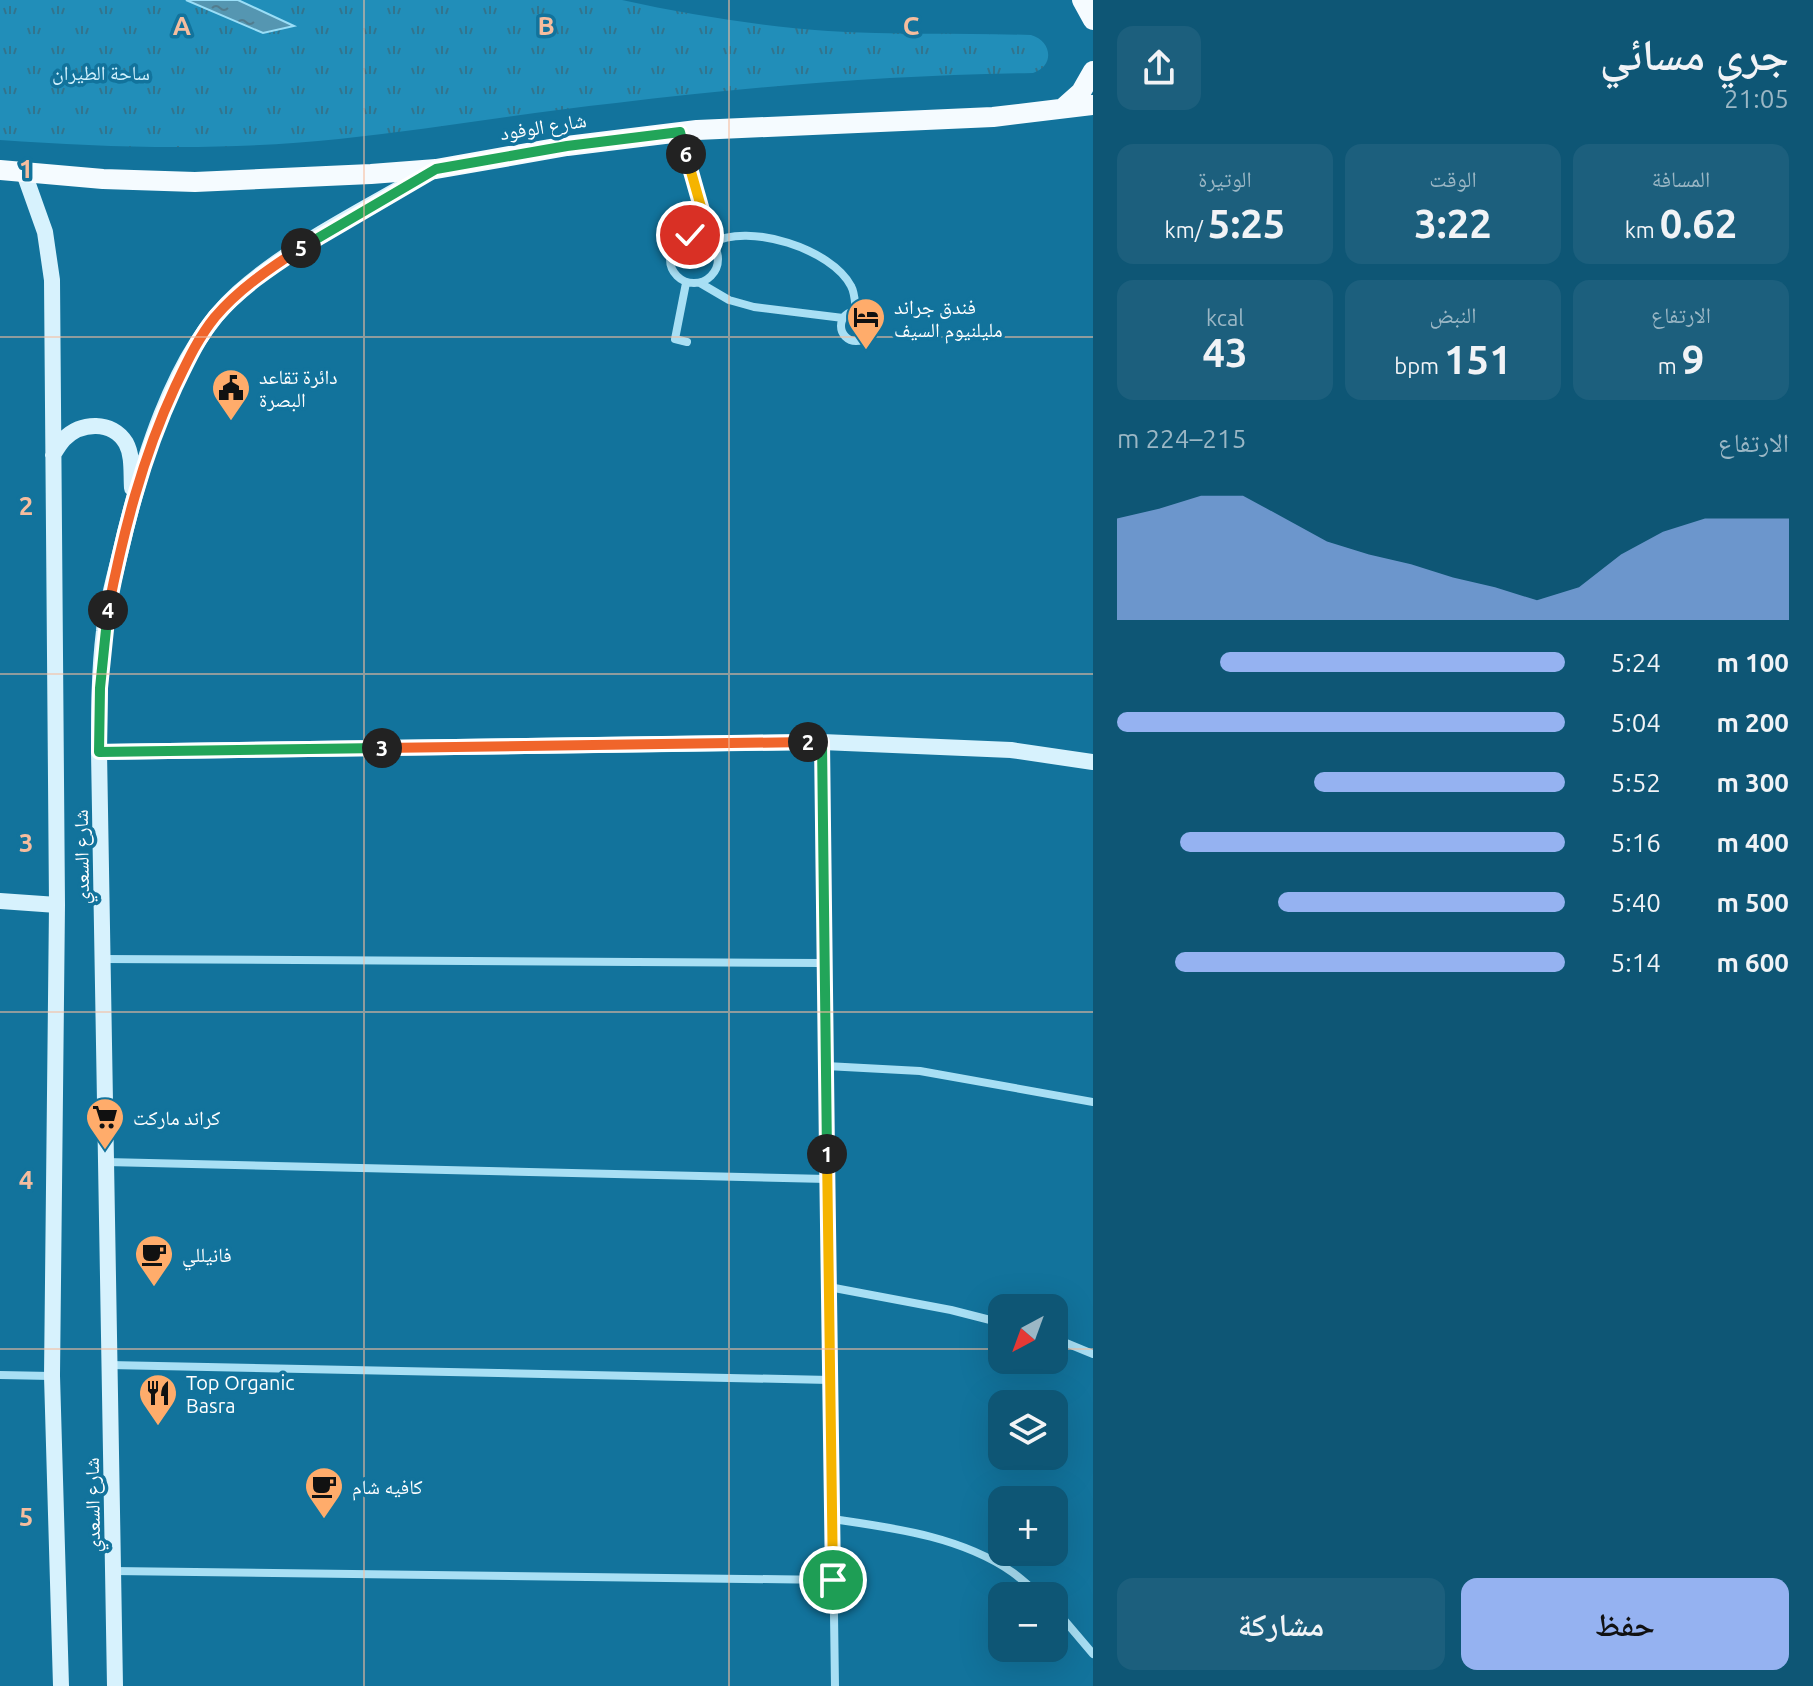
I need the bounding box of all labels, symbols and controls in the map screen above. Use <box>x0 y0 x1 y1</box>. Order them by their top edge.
text: A <box>173 11 192 40</box>
text: B <box>537 11 555 40</box>
text: C <box>903 11 920 40</box>
button: share <box>1117 26 1201 110</box>
text: جري مسائي <box>1600 29 1789 78</box>
park label: ساحة الطيران <box>52 61 150 85</box>
text: 21:05 <box>1724 84 1789 113</box>
street label: شارع الوفود <box>498 108 588 146</box>
pin: 6 <box>666 134 706 174</box>
text: 6 <box>680 141 692 166</box>
text: 1 <box>19 154 33 183</box>
text: الوتيرة <box>1198 166 1252 191</box>
text: الوقت <box>1429 166 1477 191</box>
text: المسافة <box>1652 166 1710 191</box>
pin <box>656 201 724 269</box>
text: 5:25 <box>1208 201 1285 246</box>
text: 3:22 <box>1414 201 1492 246</box>
text: 0.62 <box>1660 201 1737 246</box>
icon: check <box>668 213 712 257</box>
text: /km <box>1165 217 1208 242</box>
text: km <box>1625 217 1660 242</box>
pin: 5 <box>281 228 321 268</box>
text: 5 <box>295 235 307 260</box>
place label: فندق جراند مليلنيوم السيف <box>894 295 1003 344</box>
hotel icon: فندق جراند مليلنيوم السيف <box>845 296 887 351</box>
text: النبض <box>1430 302 1476 327</box>
text: الارتفاع <box>1651 302 1711 327</box>
text: kcal <box>1206 305 1244 330</box>
text: 43 <box>1202 330 1248 375</box>
text: 151 <box>1444 337 1512 382</box>
text: 9 <box>1682 337 1704 382</box>
text: bpm <box>1394 353 1444 378</box>
text: m <box>1658 353 1682 378</box>
place label: دائرة تقاعد البصرة <box>259 365 338 411</box>
public building icon: دائرة تقاعد البصرة <box>210 367 252 422</box>
text: 215–224 m <box>1117 424 1246 453</box>
text: الارتفاع <box>1718 428 1789 457</box>
text: 2 <box>19 491 33 520</box>
pin: 4 <box>88 590 128 630</box>
text: 4 <box>102 597 114 622</box>
text: 5:24 <box>1611 648 1661 677</box>
text: 100 m <box>1716 648 1789 677</box>
text: 5:04 <box>1611 708 1661 737</box>
text: 200 m <box>1716 708 1789 737</box>
pin: 2 <box>788 722 828 762</box>
pin: 3 <box>362 728 402 768</box>
text: 2 <box>802 729 814 754</box>
text: 3 <box>376 735 388 760</box>
text: 5:52 <box>1611 768 1661 797</box>
text: 300 m <box>1716 768 1789 797</box>
street label: شارع السعدي <box>69 809 98 905</box>
text: 3 <box>19 828 33 857</box>
text: 5:16 <box>1611 828 1661 857</box>
text: 400 m <box>1716 828 1789 857</box>
text: 5:40 <box>1611 888 1661 917</box>
text: 500 m <box>1716 888 1789 917</box>
text: 5:14 <box>1611 948 1661 977</box>
text: 600 m <box>1716 948 1789 977</box>
supermarket icon: كراند ماركت <box>84 1096 126 1151</box>
place label: كراند ماركت <box>133 1106 220 1129</box>
pin: 1 <box>807 1134 847 1174</box>
text: 1 <box>821 1141 833 1166</box>
text: 4 <box>19 1165 33 1194</box>
cafe icon: فانيللي <box>133 1233 175 1288</box>
place label: فانيللي <box>182 1243 232 1271</box>
north arrow <box>988 1294 1068 1374</box>
map controls <box>988 1294 1068 1662</box>
place label: Top Organic Basra <box>186 1371 295 1417</box>
restaurant icon: Top Organic Basra <box>137 1372 179 1427</box>
button: layers <box>988 1390 1068 1470</box>
street label: شارع السعدي <box>80 1457 109 1553</box>
cafe icon: كافيه شام <box>303 1465 345 1520</box>
place label: كافيه شام <box>352 1475 423 1501</box>
button: + <box>988 1486 1068 1566</box>
text: 5 <box>19 1502 33 1531</box>
pin <box>799 1546 867 1614</box>
icon: arrive <box>811 1558 855 1602</box>
button: مشاركة <box>1117 1578 1445 1670</box>
button: حفظ <box>1461 1578 1789 1670</box>
button: − <box>988 1582 1068 1662</box>

